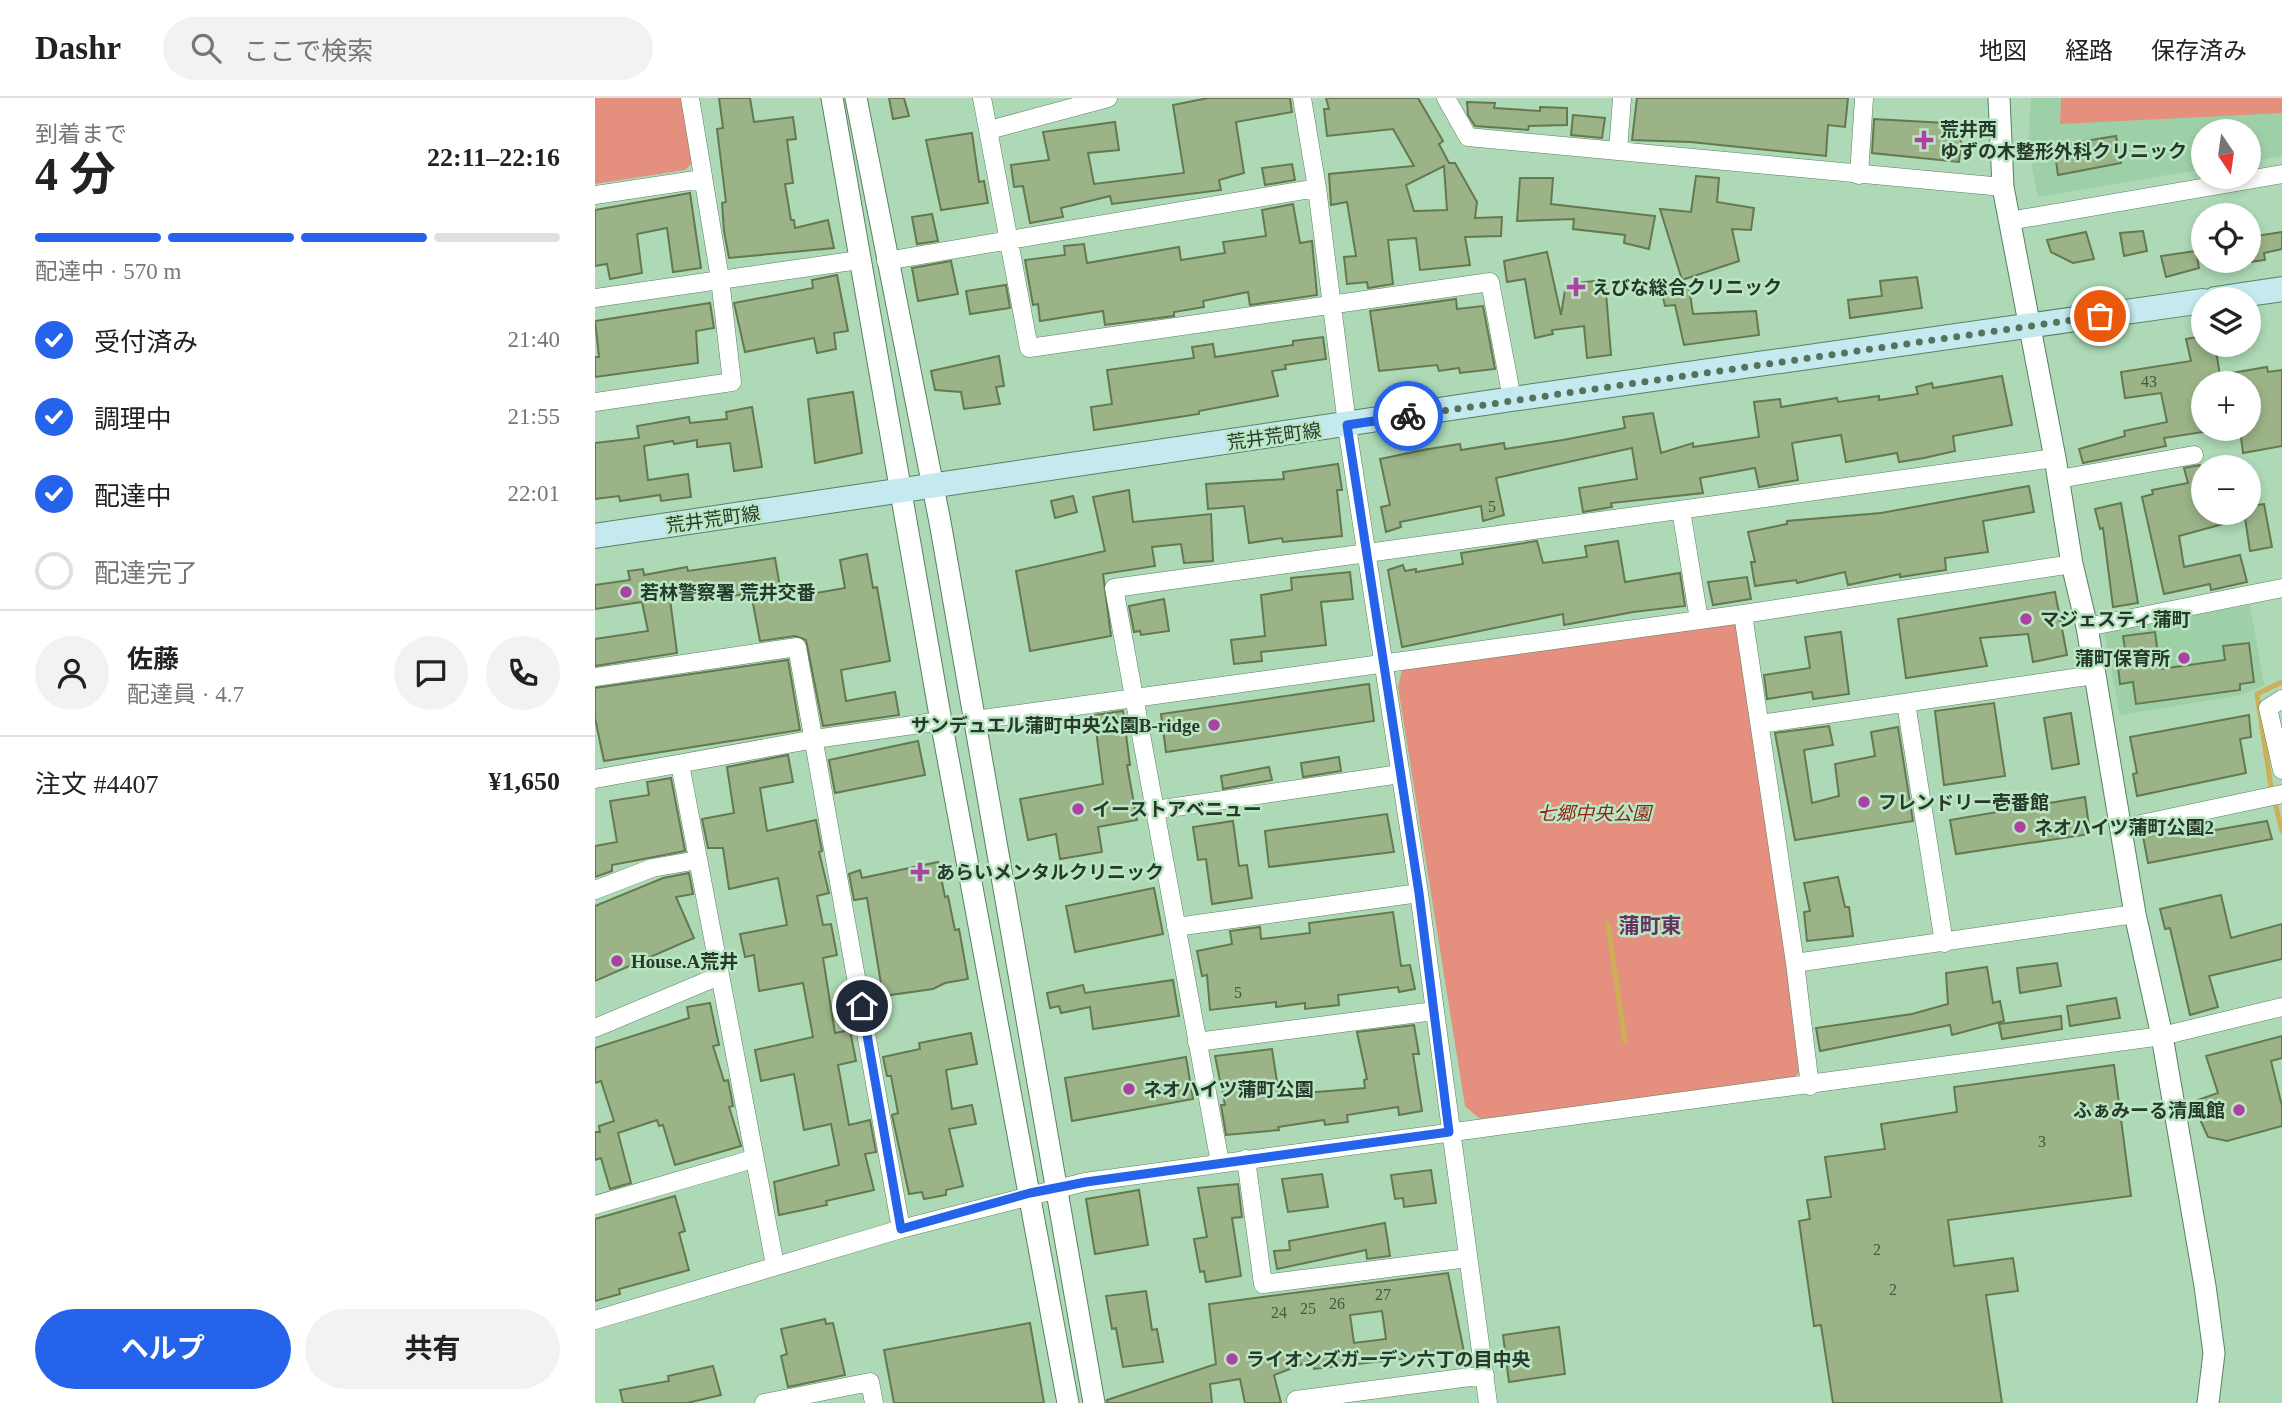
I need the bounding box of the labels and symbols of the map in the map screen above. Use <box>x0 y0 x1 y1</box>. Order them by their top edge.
place label: 荒井西 ゆずの木整形外科クリニック <box>1940 119 2187 162</box>
north arrow <box>2191 119 2261 189</box>
marker: 荒井西 ゆずの木整形外科クリニック <box>1914 130 1934 150</box>
marker: えびな総合クリニック <box>1566 277 1586 297</box>
place label: えびな総合クリニック <box>1592 277 1782 298</box>
pin <box>2070 286 2130 346</box>
house number: 43 <box>2141 373 2157 390</box>
courier <box>1373 381 1443 451</box>
street label: 荒井荒町線 <box>1226 419 1323 454</box>
house number: 5 <box>1488 498 1496 515</box>
street label: 荒井荒町線 <box>665 502 762 537</box>
place label: 若林警察署 荒井交番 <box>640 582 816 603</box>
marker: 若林警察署 荒井交番 <box>618 584 634 600</box>
place label: マジェスティ蒲町 <box>2040 609 2191 630</box>
marker: マジェスティ蒲町 <box>2018 611 2034 627</box>
place label: 蒲町保育所 <box>2075 648 2170 669</box>
marker: 蒲町保育所 <box>2176 650 2192 666</box>
place label: サンデュエル蒲町中央公園B-ridge <box>911 715 1200 736</box>
marker: サンデュエル蒲町中央公園B-ridge <box>1206 717 1222 733</box>
place label: フレンドリー壱番館 <box>1878 792 2049 813</box>
marker: フレンドリー壱番館 <box>1856 794 1872 810</box>
place label: イーストアベニュー <box>1092 799 1262 820</box>
marker: イーストアベニュー <box>1070 801 1086 817</box>
park label: 七郷中央公園 <box>1537 803 1654 824</box>
place label: ネオハイツ蒲町公園2 <box>2034 817 2214 838</box>
marker: ネオハイツ蒲町公園2 <box>2012 819 2028 835</box>
marker: あらいメンタルクリニック <box>910 862 930 882</box>
place label: あらいメンタルクリニック <box>936 862 1164 883</box>
district label: 蒲町東 <box>1619 914 1682 938</box>
place label: House.A荒井 <box>631 951 738 972</box>
marker: House.A荒井 <box>609 953 625 969</box>
pin <box>832 976 892 1036</box>
house number: 5 <box>1234 984 1242 1001</box>
place label: ネオハイツ蒲町公園 <box>1143 1079 1314 1100</box>
marker: ネオハイツ蒲町公園 <box>1121 1081 1137 1097</box>
place label: ふぁみーる清風館 <box>2073 1100 2225 1121</box>
marker: ふぁみーる清風館 <box>2231 1102 2247 1118</box>
house number: 3 <box>2038 1133 2046 1150</box>
house number: 2 <box>1873 1241 1881 1258</box>
house number: 2 <box>1889 1281 1897 1298</box>
house number: 27 <box>1375 1286 1391 1303</box>
house number: 26 <box>1329 1295 1345 1312</box>
house number: 25 <box>1300 1300 1316 1317</box>
house number: 24 <box>1271 1304 1287 1321</box>
place label: ライオンズガーデン六丁の目中央 <box>1246 1349 1531 1370</box>
marker: ライオンズガーデン六丁の目中央 <box>1224 1351 1240 1367</box>

